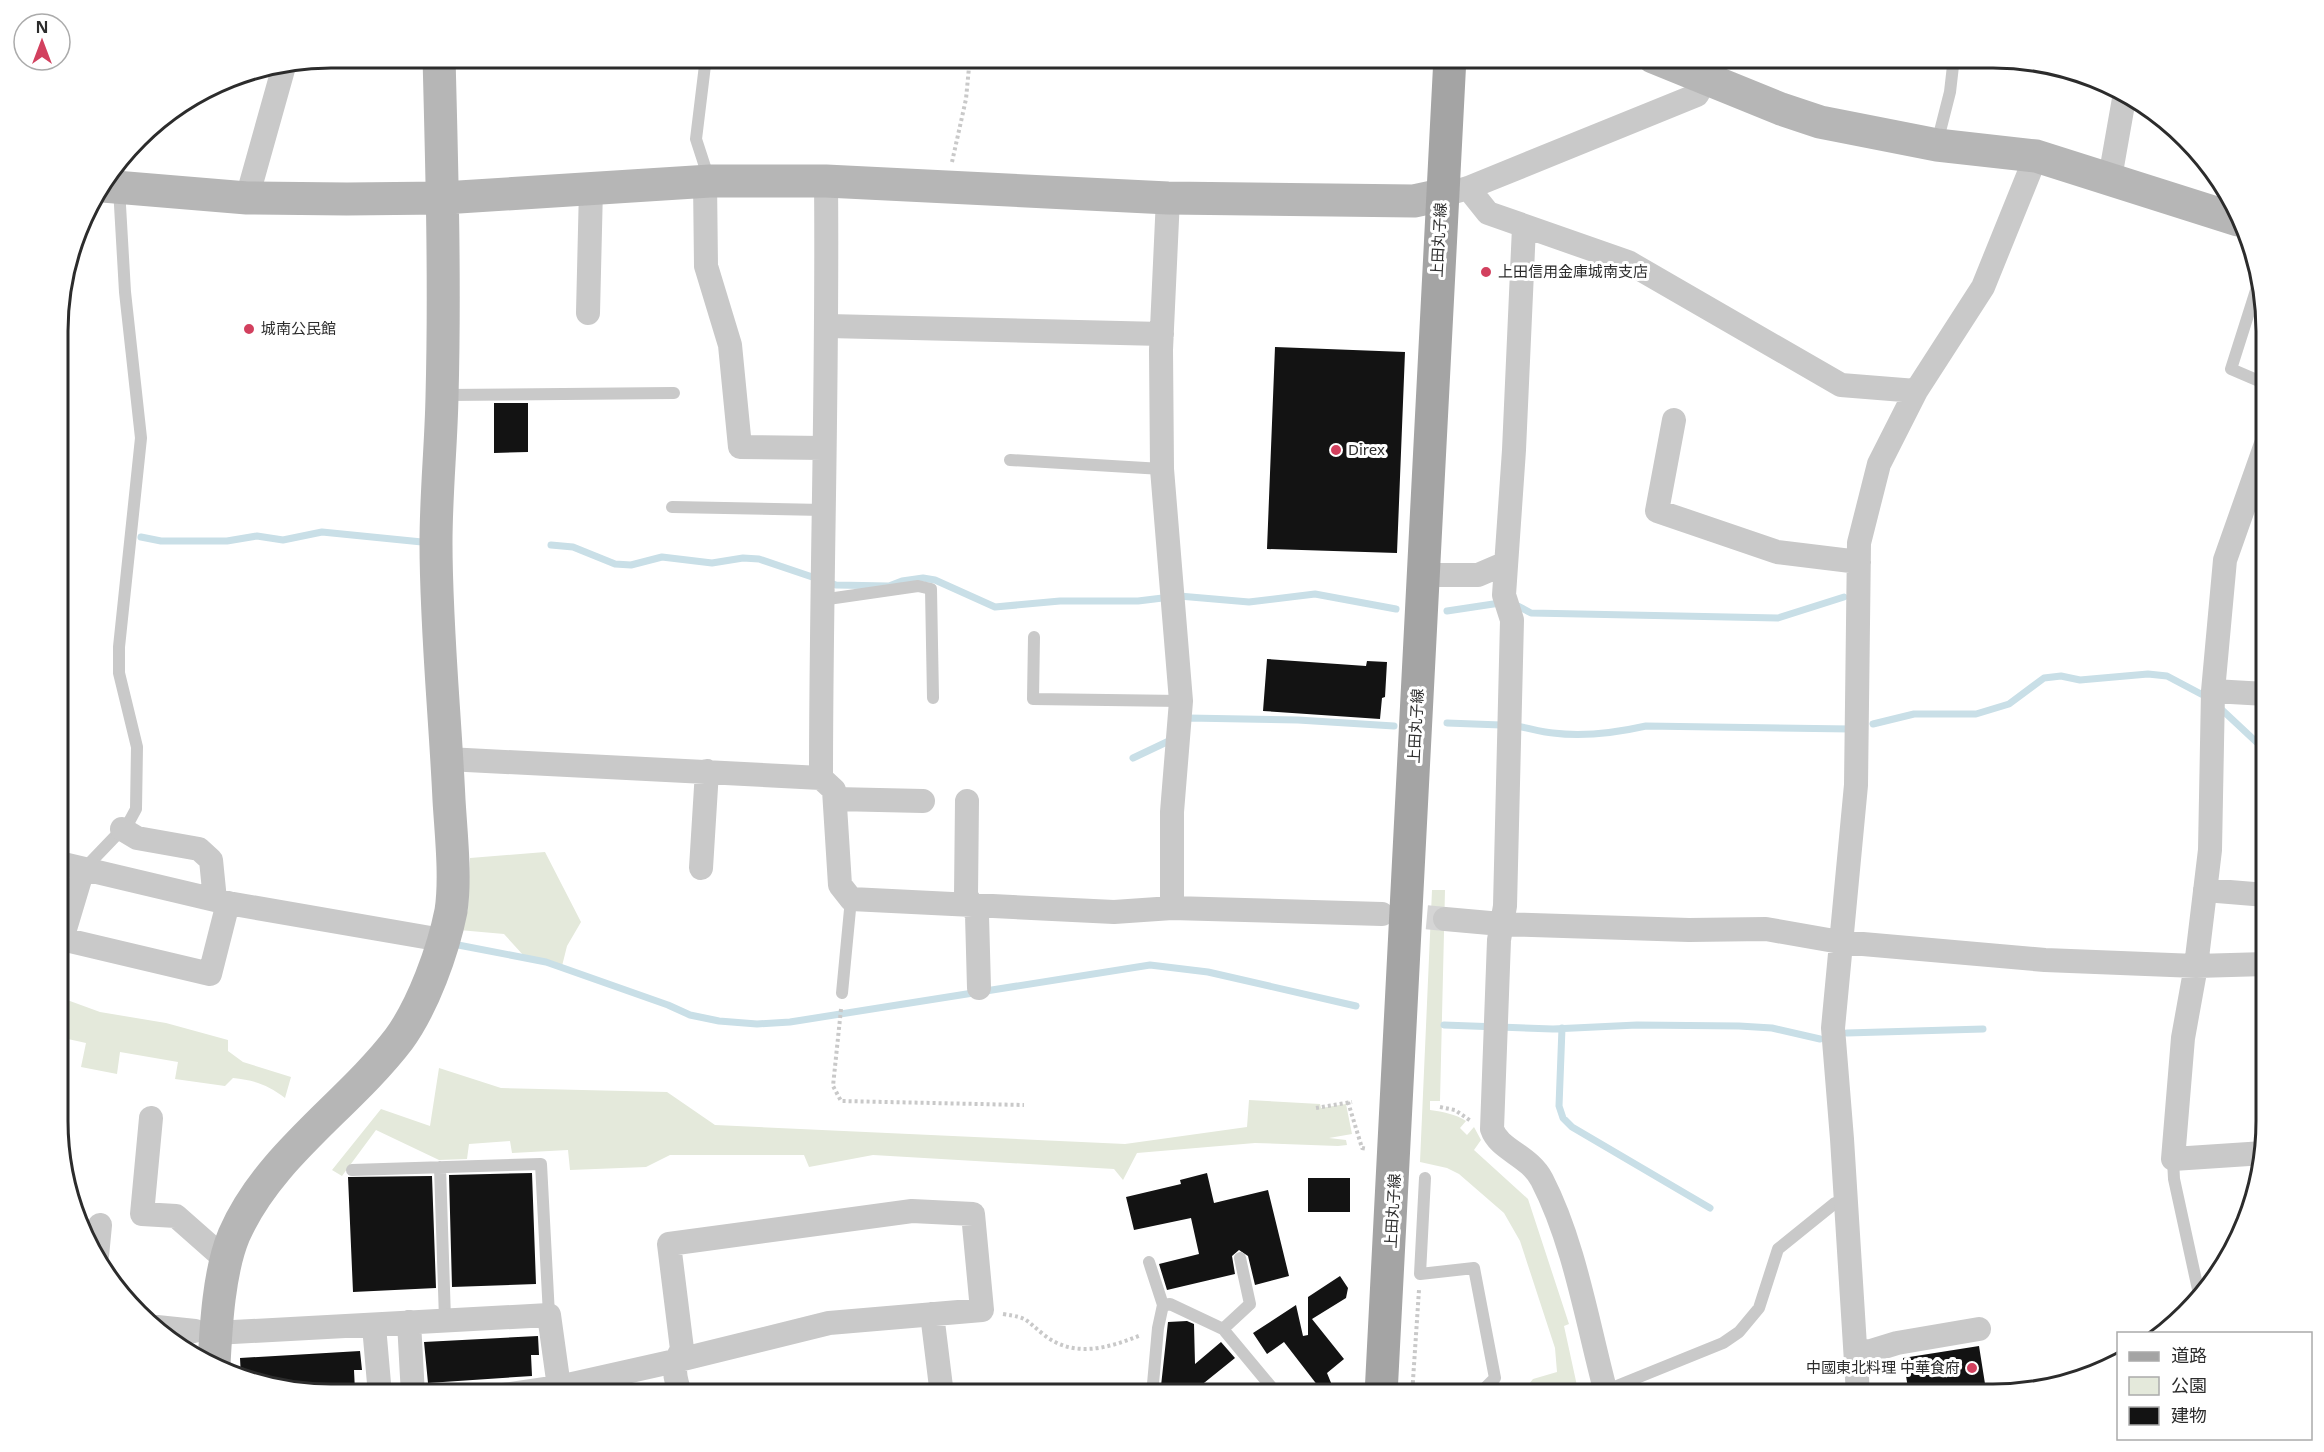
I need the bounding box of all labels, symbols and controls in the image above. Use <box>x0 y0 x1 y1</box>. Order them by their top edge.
north arrow <box>12 12 72 72</box>
text: N <box>35 16 49 38</box>
street label: 上田丸子線 <box>1426 202 1450 278</box>
place label: 上田信用金庫城南支店 <box>1498 261 1648 281</box>
marker: 上田信用金庫城南支店 <box>1479 265 1493 279</box>
place label: 城南公民館 <box>261 318 336 338</box>
marker: 城南公民館 <box>242 322 256 336</box>
place label: Direx <box>1348 439 1385 459</box>
marker: Direx <box>1329 443 1343 457</box>
street label: 上田丸子線 <box>1403 688 1427 764</box>
street label: 上田丸子線 <box>1380 1173 1404 1249</box>
legend <box>2117 1332 2312 1440</box>
text: 道路 <box>2171 1343 2207 1367</box>
place label: 中國東北料理 中華食府 <box>1806 1357 1960 1377</box>
marker: 中國東北料理 中華食府 <box>1965 1361 1979 1375</box>
text: 公園 <box>2171 1373 2207 1397</box>
text: 建物 <box>2171 1403 2207 1427</box>

